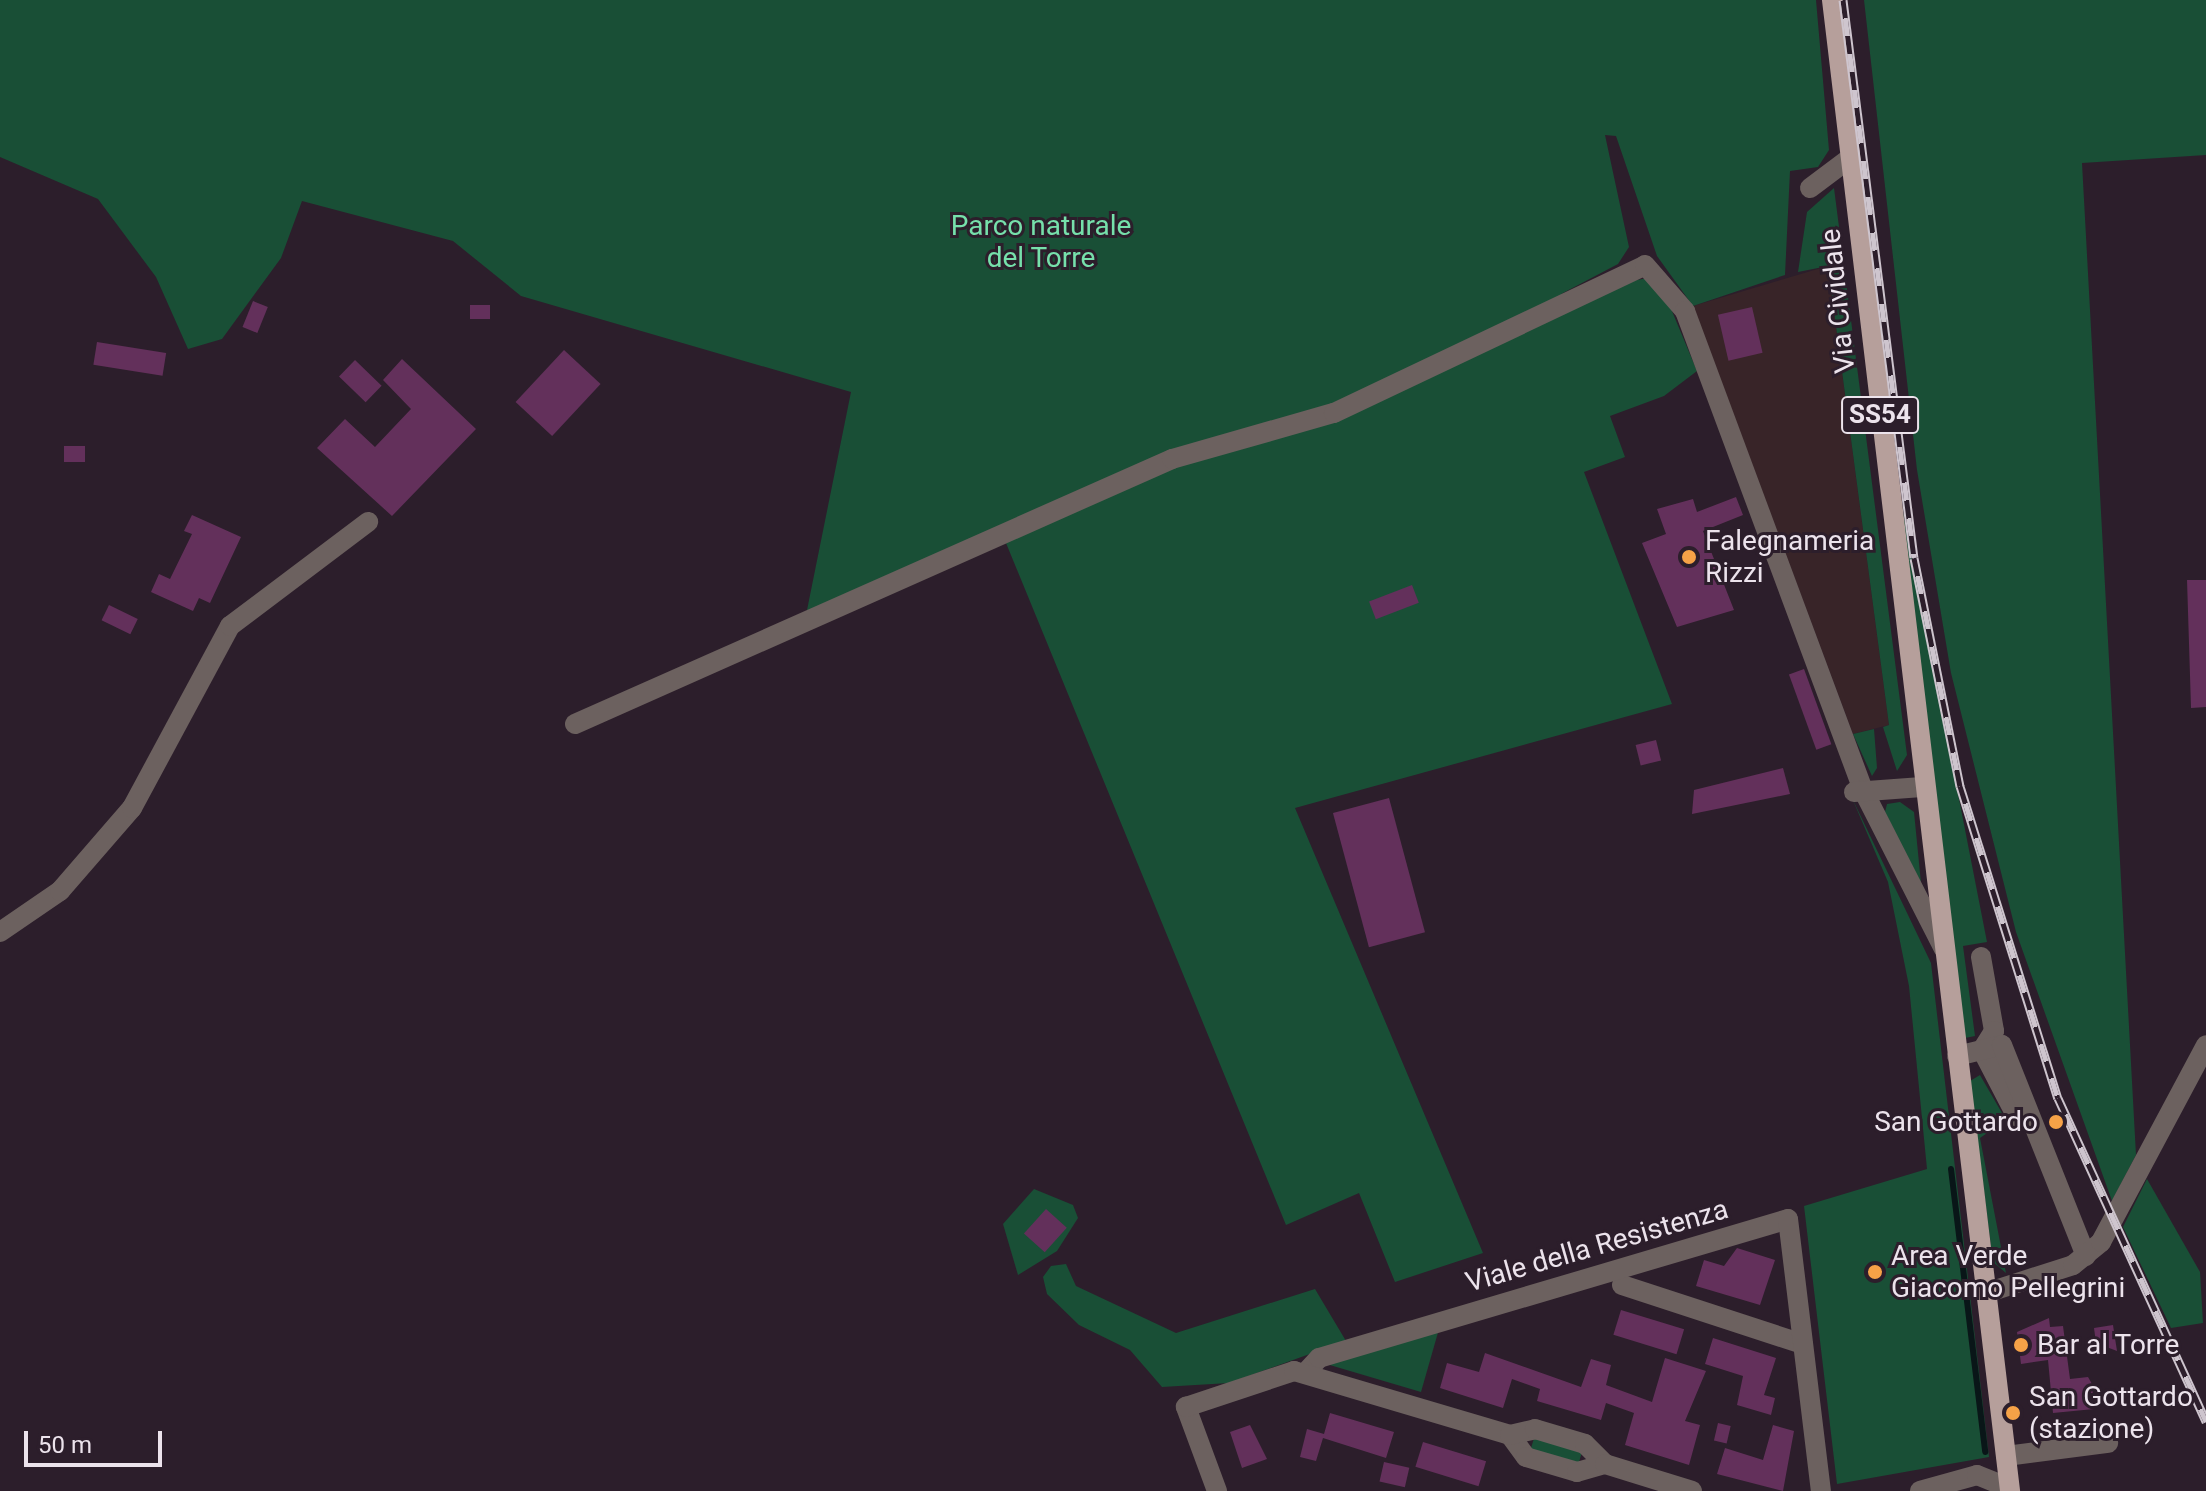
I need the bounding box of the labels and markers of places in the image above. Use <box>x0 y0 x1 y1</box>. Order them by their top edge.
place label: Falegnameria Rizzi <box>1705 524 1874 590</box>
marker: Falegnameria Rizzi <box>1680 548 1698 566</box>
place label: San Gottardo <box>1874 1105 2038 1139</box>
marker: San Gottardo <box>2045 1111 2067 1133</box>
place label: Area Verde Giacomo Pellegrini <box>1891 1239 2125 1305</box>
marker: Area Verde Giacomo Pellegrini <box>1866 1263 1884 1281</box>
place label: Bar al Torre <box>2037 1328 2180 1362</box>
marker: Bar al Torre <box>2012 1336 2030 1354</box>
place label: San Gottardo (stazione) <box>2029 1380 2193 1446</box>
marker: San Gottardo (stazione) <box>2004 1404 2022 1422</box>

